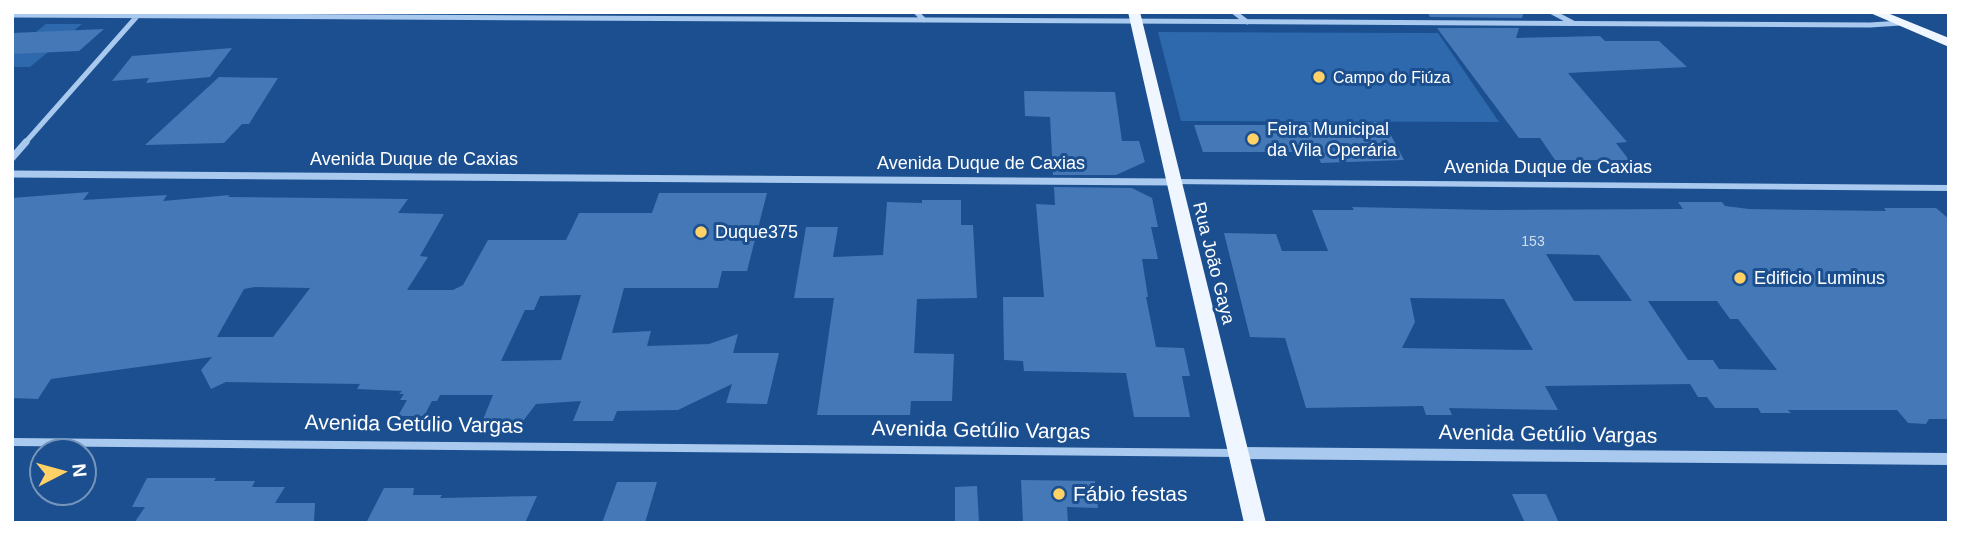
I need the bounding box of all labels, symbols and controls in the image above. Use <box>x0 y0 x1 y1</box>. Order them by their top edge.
marker: Campo do Fiúza <box>1311 69 1327 85</box>
place label: Campo do Fiúza <box>1333 69 1450 86</box>
place label: Feira Municipal da Vila Operária <box>1267 119 1398 160</box>
marker: Feira Municipal da Vila Operária <box>1245 131 1261 147</box>
street label: Avenida Duque de Caxias <box>310 149 518 169</box>
street label: Avenida Duque de Caxias <box>877 153 1085 173</box>
street label: Avenida Duque de Caxias <box>1444 157 1652 177</box>
street label: Rua João Gaya <box>1189 200 1239 327</box>
place label: Duque375 <box>715 222 798 242</box>
marker: Duque375 <box>693 224 709 240</box>
house number: 153 <box>1521 233 1545 249</box>
place label: Edificio Luminus <box>1754 268 1885 288</box>
marker: Edificio Luminus <box>1732 270 1748 286</box>
street label: Avenida Getúlio Vargas <box>304 410 524 437</box>
street label: Avenida Getúlio Vargas <box>871 416 1091 443</box>
street label: Avenida Getúlio Vargas <box>1438 420 1658 447</box>
north arrow <box>28 437 98 507</box>
text: N <box>68 462 91 478</box>
place label: Fábio festas <box>1073 482 1187 505</box>
marker: Fábio festas <box>1051 486 1067 502</box>

